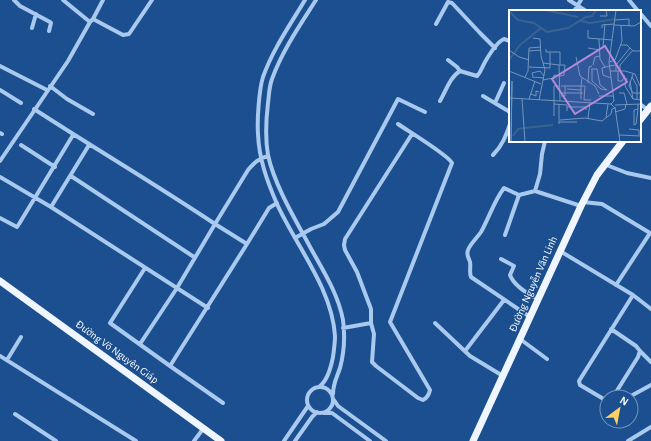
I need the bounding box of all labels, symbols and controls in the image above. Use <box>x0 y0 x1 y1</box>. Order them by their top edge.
inset map <box>509 10 641 142</box>
street label: Đường Nguyễn Văn Linh <box>507 235 559 333</box>
street label: Đường Võ Nguyên Giáp <box>73 318 161 386</box>
north arrow <box>599 389 639 429</box>
text: N <box>618 394 630 408</box>

